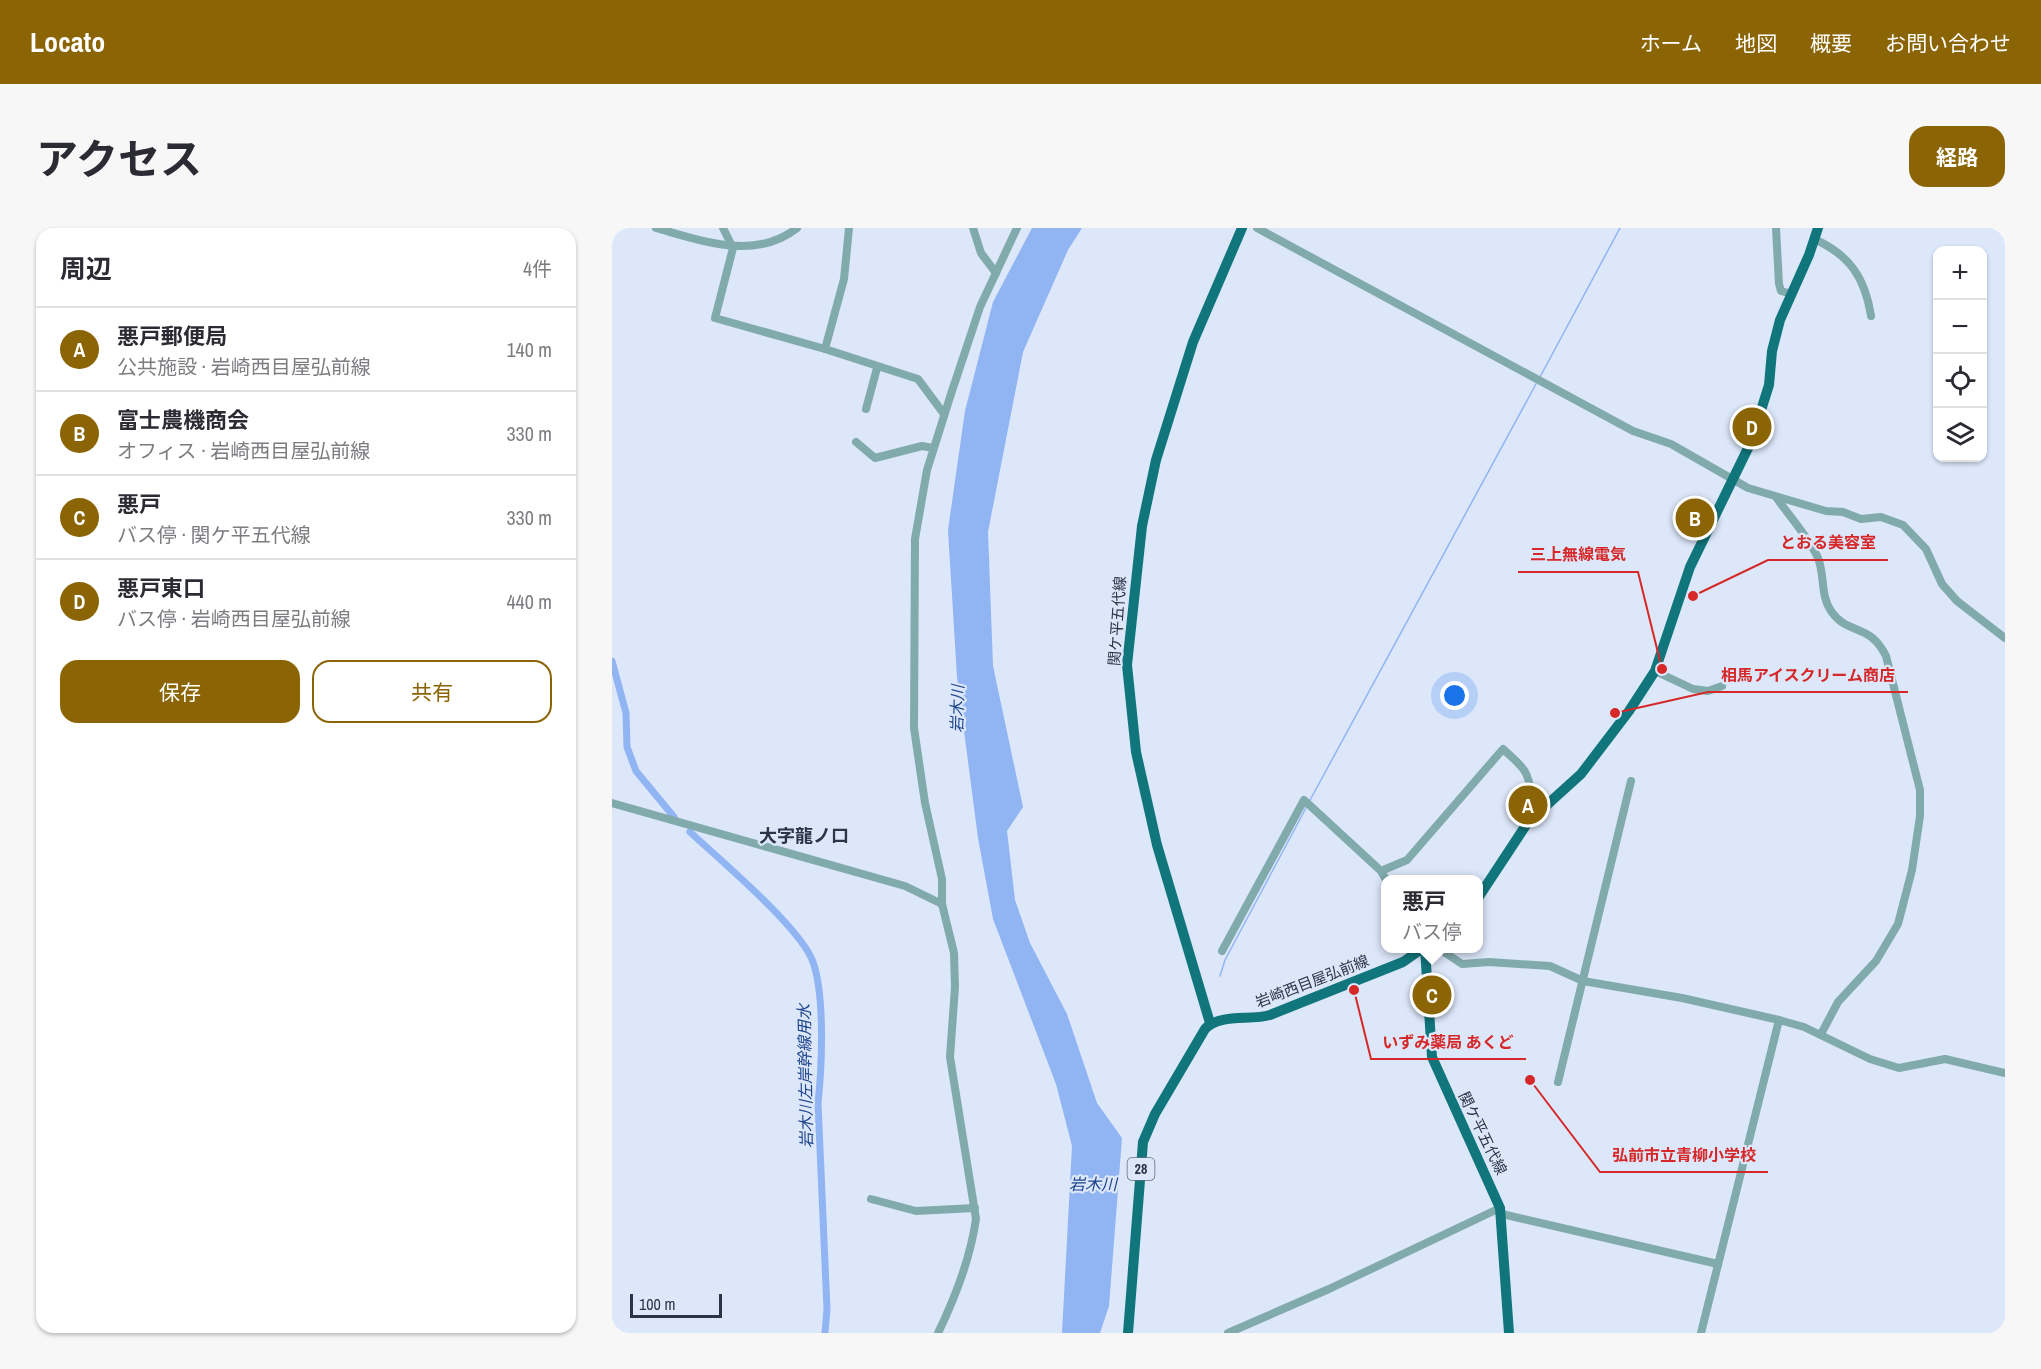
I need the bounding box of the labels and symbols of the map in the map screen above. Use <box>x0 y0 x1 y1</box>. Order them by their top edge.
pin: D <box>1732 404 1772 450</box>
pin: B <box>1676 496 1714 540</box>
callout: とおる美容室 <box>1768 526 1888 560</box>
text: とおる美容室 <box>1780 531 1876 553</box>
callout: 三上無線電気 <box>1518 538 1638 572</box>
text: 三上無線電気 <box>1530 543 1626 565</box>
street label: 関ケ平五代線 <box>1103 575 1131 667</box>
callout: 相馬アイスクリーム商店 <box>1708 658 1908 692</box>
text: 相馬アイスクリーム商店 <box>1721 664 1895 686</box>
your location <box>1440 681 1469 710</box>
water label: 岩木川 <box>946 683 968 733</box>
pin: A <box>1508 782 1548 828</box>
district label: 大字龍ノ口 <box>759 823 849 848</box>
street label: 岩崎西目屋弘前線 <box>1252 950 1372 1012</box>
pin: C <box>1412 972 1452 1017</box>
water label: 岩木川左岸幹線用水 <box>793 1002 817 1148</box>
callout: いずみ薬局 あくど <box>1371 1025 1526 1059</box>
text: いずみ薬局 あくど <box>1382 1031 1514 1053</box>
street label: 関ケ平五代線 <box>1454 1088 1512 1178</box>
callout: 弘前市立青柳小学校 <box>1600 1138 1768 1172</box>
text: 弘前市立青柳小学校 <box>1612 1144 1756 1166</box>
road number: 28 <box>1128 1158 1154 1180</box>
water label: 岩木川 <box>1069 1173 1119 1195</box>
scale bar <box>630 1291 722 1318</box>

